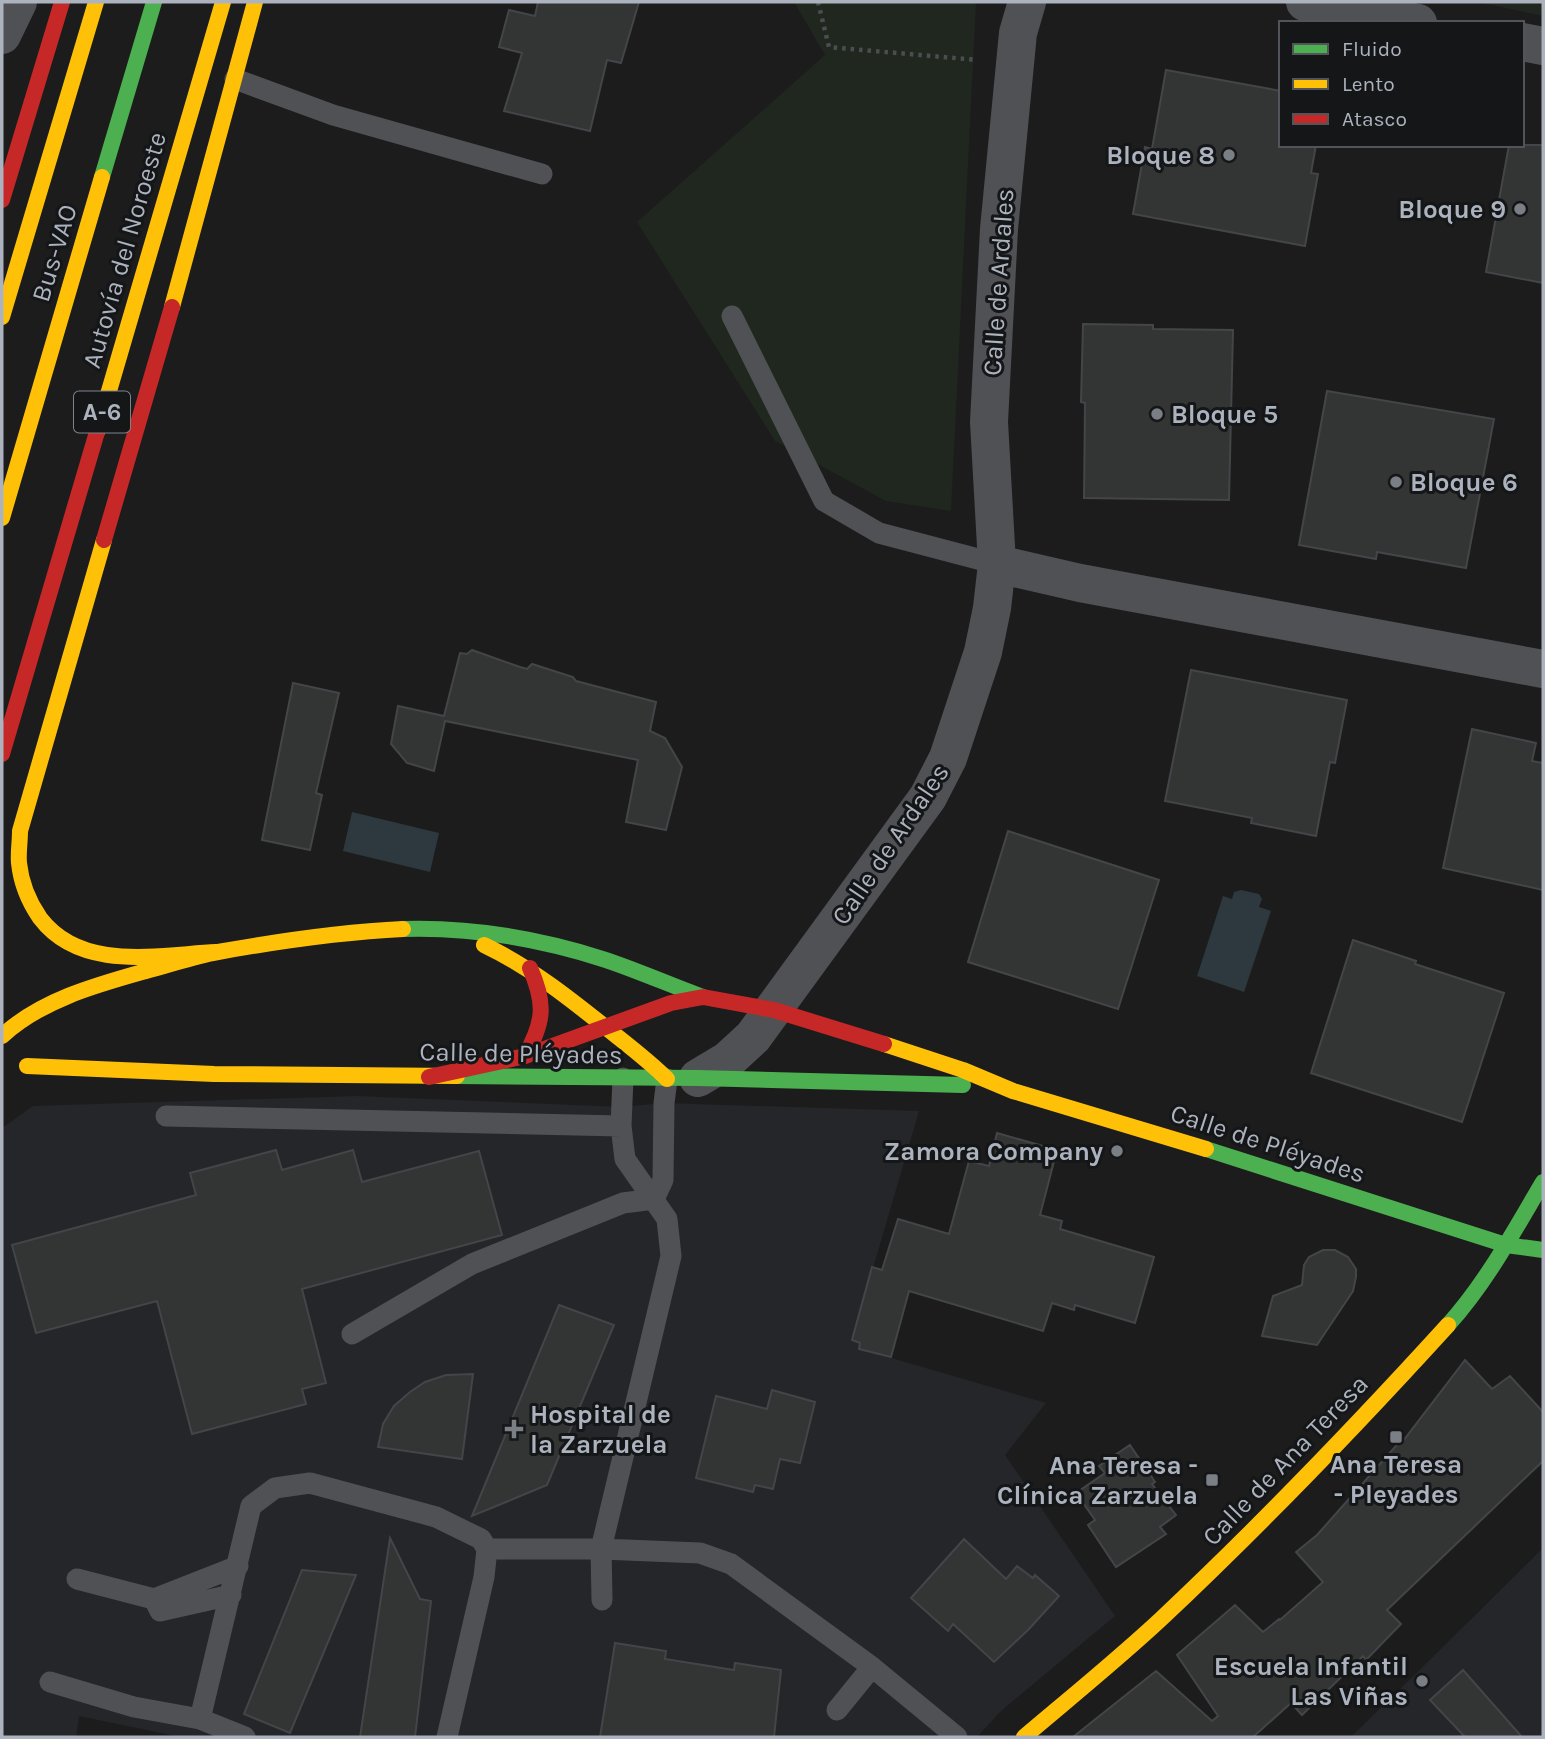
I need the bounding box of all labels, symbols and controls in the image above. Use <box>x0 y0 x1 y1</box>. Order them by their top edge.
legend <box>1279 21 1524 147</box>
text: Fluido <box>1342 37 1402 61</box>
text: Lento <box>1342 72 1395 96</box>
text: Atasco <box>1342 107 1407 131</box>
street label: Autovía del Noroeste <box>76 129 173 372</box>
place label: Bloque 8 <box>1106 140 1215 171</box>
marker: Bloque 8 <box>1221 147 1237 163</box>
street label: Calle de Ardales <box>976 187 1021 377</box>
place label: Bloque 9 <box>1398 194 1506 225</box>
street label: Bus-VAO <box>25 201 84 306</box>
marker: Bloque 9 <box>1512 201 1528 217</box>
road number: A-6 <box>74 391 130 432</box>
place label: Bloque 5 <box>1171 399 1278 430</box>
marker: Bloque 5 <box>1149 406 1165 422</box>
place label: Bloque 6 <box>1410 467 1518 498</box>
marker: Bloque 6 <box>1388 474 1404 490</box>
street label: Calle de Ardales <box>825 758 956 931</box>
street label: Calle de Pléyades <box>419 1036 623 1071</box>
street label: Calle de Pléyades <box>1166 1097 1369 1190</box>
place label: Zamora Company <box>884 1136 1103 1167</box>
marker: Zamora Company <box>1109 1143 1125 1159</box>
street label: Calle de Ana Teresa <box>1196 1368 1375 1552</box>
place label: Hospital de la Zarzuela <box>530 1399 671 1460</box>
marker: Hospital de la Zarzuela <box>504 1419 524 1439</box>
marker: Ana Teresa - Pleyades <box>1388 1429 1404 1445</box>
place label: Ana Teresa - Pleyades <box>1330 1449 1462 1510</box>
place label: Ana Teresa - Clínica Zarzuela <box>997 1450 1198 1511</box>
marker: Ana Teresa - Clínica Zarzuela <box>1204 1472 1220 1488</box>
place label: Escuela Infantil Las Viñas <box>1214 1651 1408 1712</box>
marker: Escuela Infantil Las Viñas <box>1414 1673 1430 1689</box>

